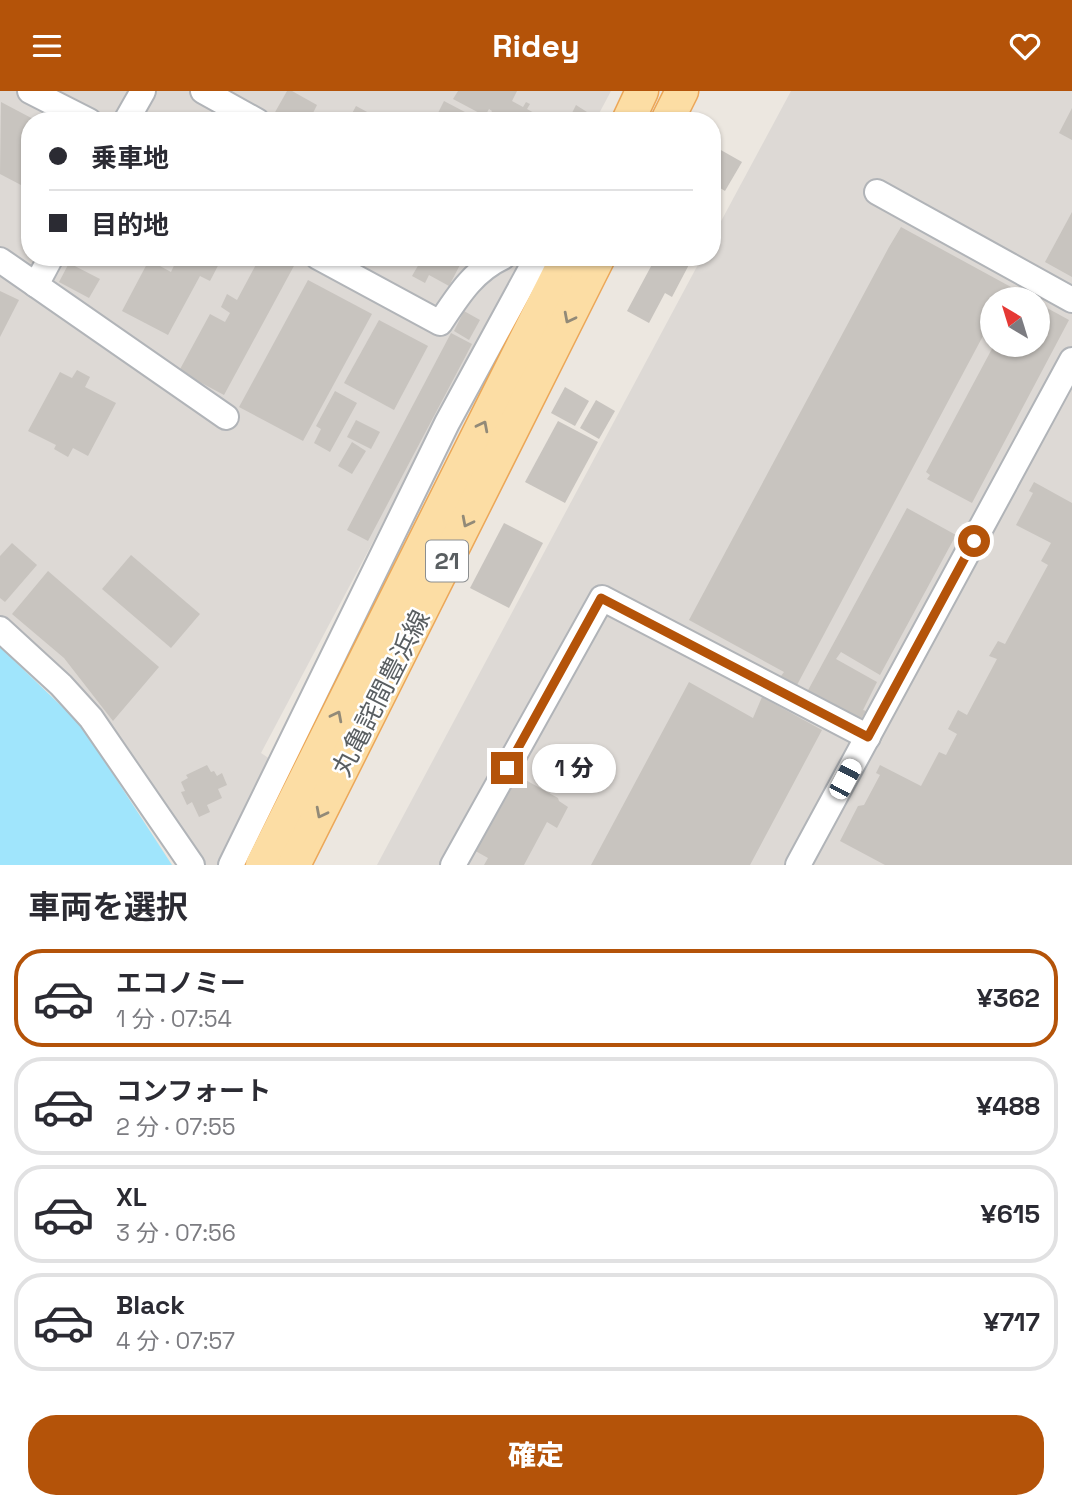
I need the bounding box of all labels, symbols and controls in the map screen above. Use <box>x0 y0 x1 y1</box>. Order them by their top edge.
text: Ridey <box>492 26 580 66</box>
icon: menu <box>28 27 66 65</box>
icon: heart <box>1006 27 1044 65</box>
text: 乗車地 <box>91 141 169 175</box>
text: 目的地 <box>91 208 169 242</box>
north arrow <box>980 287 1050 357</box>
map controls <box>980 287 1050 357</box>
one-way arrow <box>563 311 577 323</box>
one-way arrow <box>475 421 489 433</box>
one-way arrow <box>461 515 475 527</box>
route start <box>958 525 990 557</box>
road number: 21 <box>426 540 468 581</box>
street label: 丸亀詫間豊浜線 <box>325 604 437 782</box>
one-way arrow <box>328 711 342 723</box>
callout: 1 分 <box>532 743 616 793</box>
route end <box>491 752 523 784</box>
text: 1 分 <box>554 753 594 783</box>
car <box>826 756 865 802</box>
one-way arrow <box>315 806 329 818</box>
text: 車両を選択 <box>28 887 188 927</box>
text: エコノミー <box>116 966 246 1000</box>
icon: car <box>32 967 95 1030</box>
text: ¥362 <box>977 981 1040 1015</box>
text: 1 分 · 07:54 <box>116 1004 232 1034</box>
text: コンフォート <box>116 1074 271 1108</box>
icon: car <box>32 1075 95 1138</box>
text: ¥488 <box>976 1089 1040 1123</box>
text: 2 分 · 07:55 <box>116 1112 236 1142</box>
text: XL <box>116 1180 147 1214</box>
icon: car <box>32 1183 95 1246</box>
text: ¥615 <box>981 1197 1040 1231</box>
text: 3 分 · 07:56 <box>116 1218 236 1248</box>
text: Black <box>116 1288 185 1322</box>
icon: car <box>32 1291 95 1354</box>
text: ¥717 <box>984 1305 1040 1339</box>
text: 4 分 · 07:57 <box>116 1326 235 1356</box>
button: 確定 <box>28 1415 1044 1495</box>

